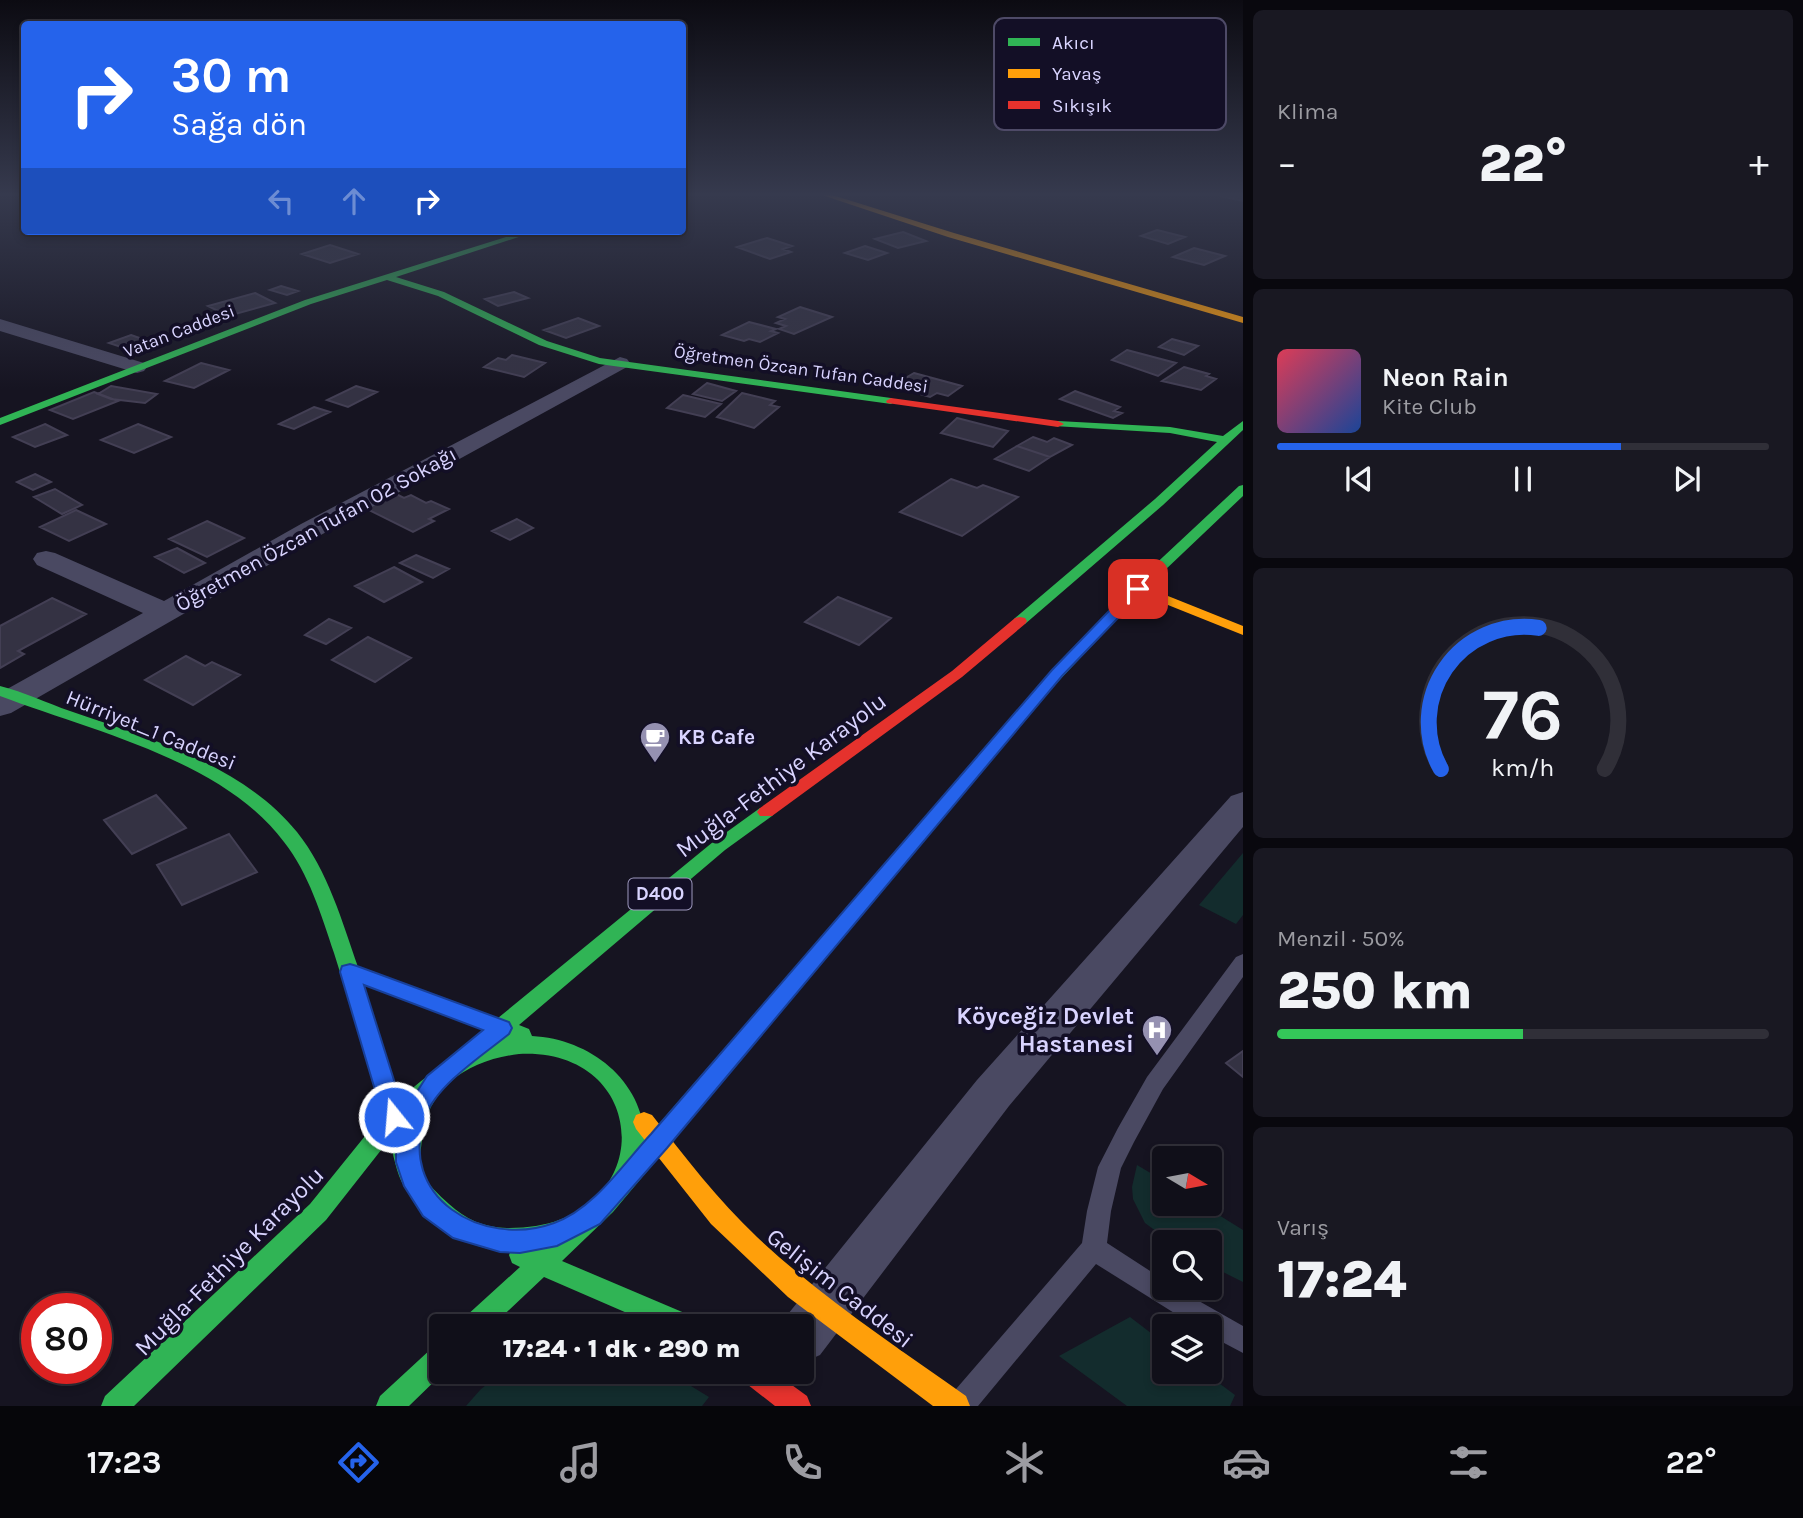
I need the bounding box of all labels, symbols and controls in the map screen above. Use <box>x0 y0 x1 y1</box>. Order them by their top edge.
legend <box>994 18 1226 130</box>
text: Akıcı <box>1052 32 1095 54</box>
text: 30 m <box>171 47 291 104</box>
icon: right <box>56 49 147 140</box>
text: Yavaş <box>1052 63 1102 85</box>
text: Sıkışık <box>1052 95 1112 117</box>
text: Klima <box>1277 98 1338 125</box>
text: Sağa dön <box>171 106 307 143</box>
text: 22° <box>1479 133 1567 194</box>
text: − <box>1277 141 1297 186</box>
text: + <box>1749 141 1769 186</box>
icon: left <box>262 182 300 220</box>
icon: ahead <box>335 182 373 220</box>
icon: right <box>408 182 446 220</box>
street label: Vatan Caddesi <box>120 300 238 362</box>
street label: Öğretmen Özcan Tufan Caddesi <box>673 340 929 398</box>
text: Neon Rain <box>1382 362 1509 393</box>
text: Kite Club <box>1382 393 1477 420</box>
street label: Öğretmen Özcan Tufan 02 Sokağı <box>172 442 460 616</box>
icon: previous <box>1340 460 1378 498</box>
icon: pause <box>1504 460 1542 498</box>
icon: next <box>1668 460 1706 498</box>
pin <box>1108 559 1168 619</box>
icon: arrive <box>1119 570 1157 608</box>
text: 76 <box>1483 672 1563 757</box>
street label: Hürriyet_1 Caddesi <box>63 685 239 775</box>
street label: Muğla-Fethiye Karayolu <box>670 687 892 863</box>
cafe icon: KB Cafe <box>638 720 672 764</box>
place label: KB Cafe <box>678 725 755 749</box>
text: km/h <box>1491 753 1555 782</box>
road number: D400 <box>628 878 692 909</box>
text: Menzil · 50% <box>1277 925 1405 952</box>
text: 250 km <box>1277 960 1473 1021</box>
place label: Köyceğiz Devlet Hastanesi <box>956 1002 1134 1058</box>
hospital icon: Köyceğiz Devlet Hastanesi <box>1140 1013 1174 1057</box>
position arrow <box>357 1080 431 1154</box>
north arrow <box>1152 1146 1222 1216</box>
map controls <box>1152 1146 1222 1384</box>
street label: Muğla-Fethiye Karayolu <box>129 1161 329 1361</box>
text: Varış <box>1277 1214 1329 1241</box>
street label: Gelişim Caddesi <box>761 1222 919 1354</box>
button: search <box>1152 1230 1222 1300</box>
text: 17:24 <box>1277 1249 1406 1310</box>
speed limit sign: 80 <box>21 1293 112 1384</box>
button: layers <box>1152 1314 1222 1384</box>
text: 17:24 · 1 dk · 290 m <box>502 1333 741 1364</box>
icon: directions <box>334 1438 383 1487</box>
icon: music <box>556 1438 605 1487</box>
icon: phone <box>778 1438 827 1487</box>
icon: climate <box>1000 1438 1049 1487</box>
icon: car <box>1222 1438 1271 1487</box>
icon: filters <box>1444 1438 1493 1487</box>
text: 17:23 <box>86 1444 162 1481</box>
text: 22° <box>1665 1444 1717 1481</box>

